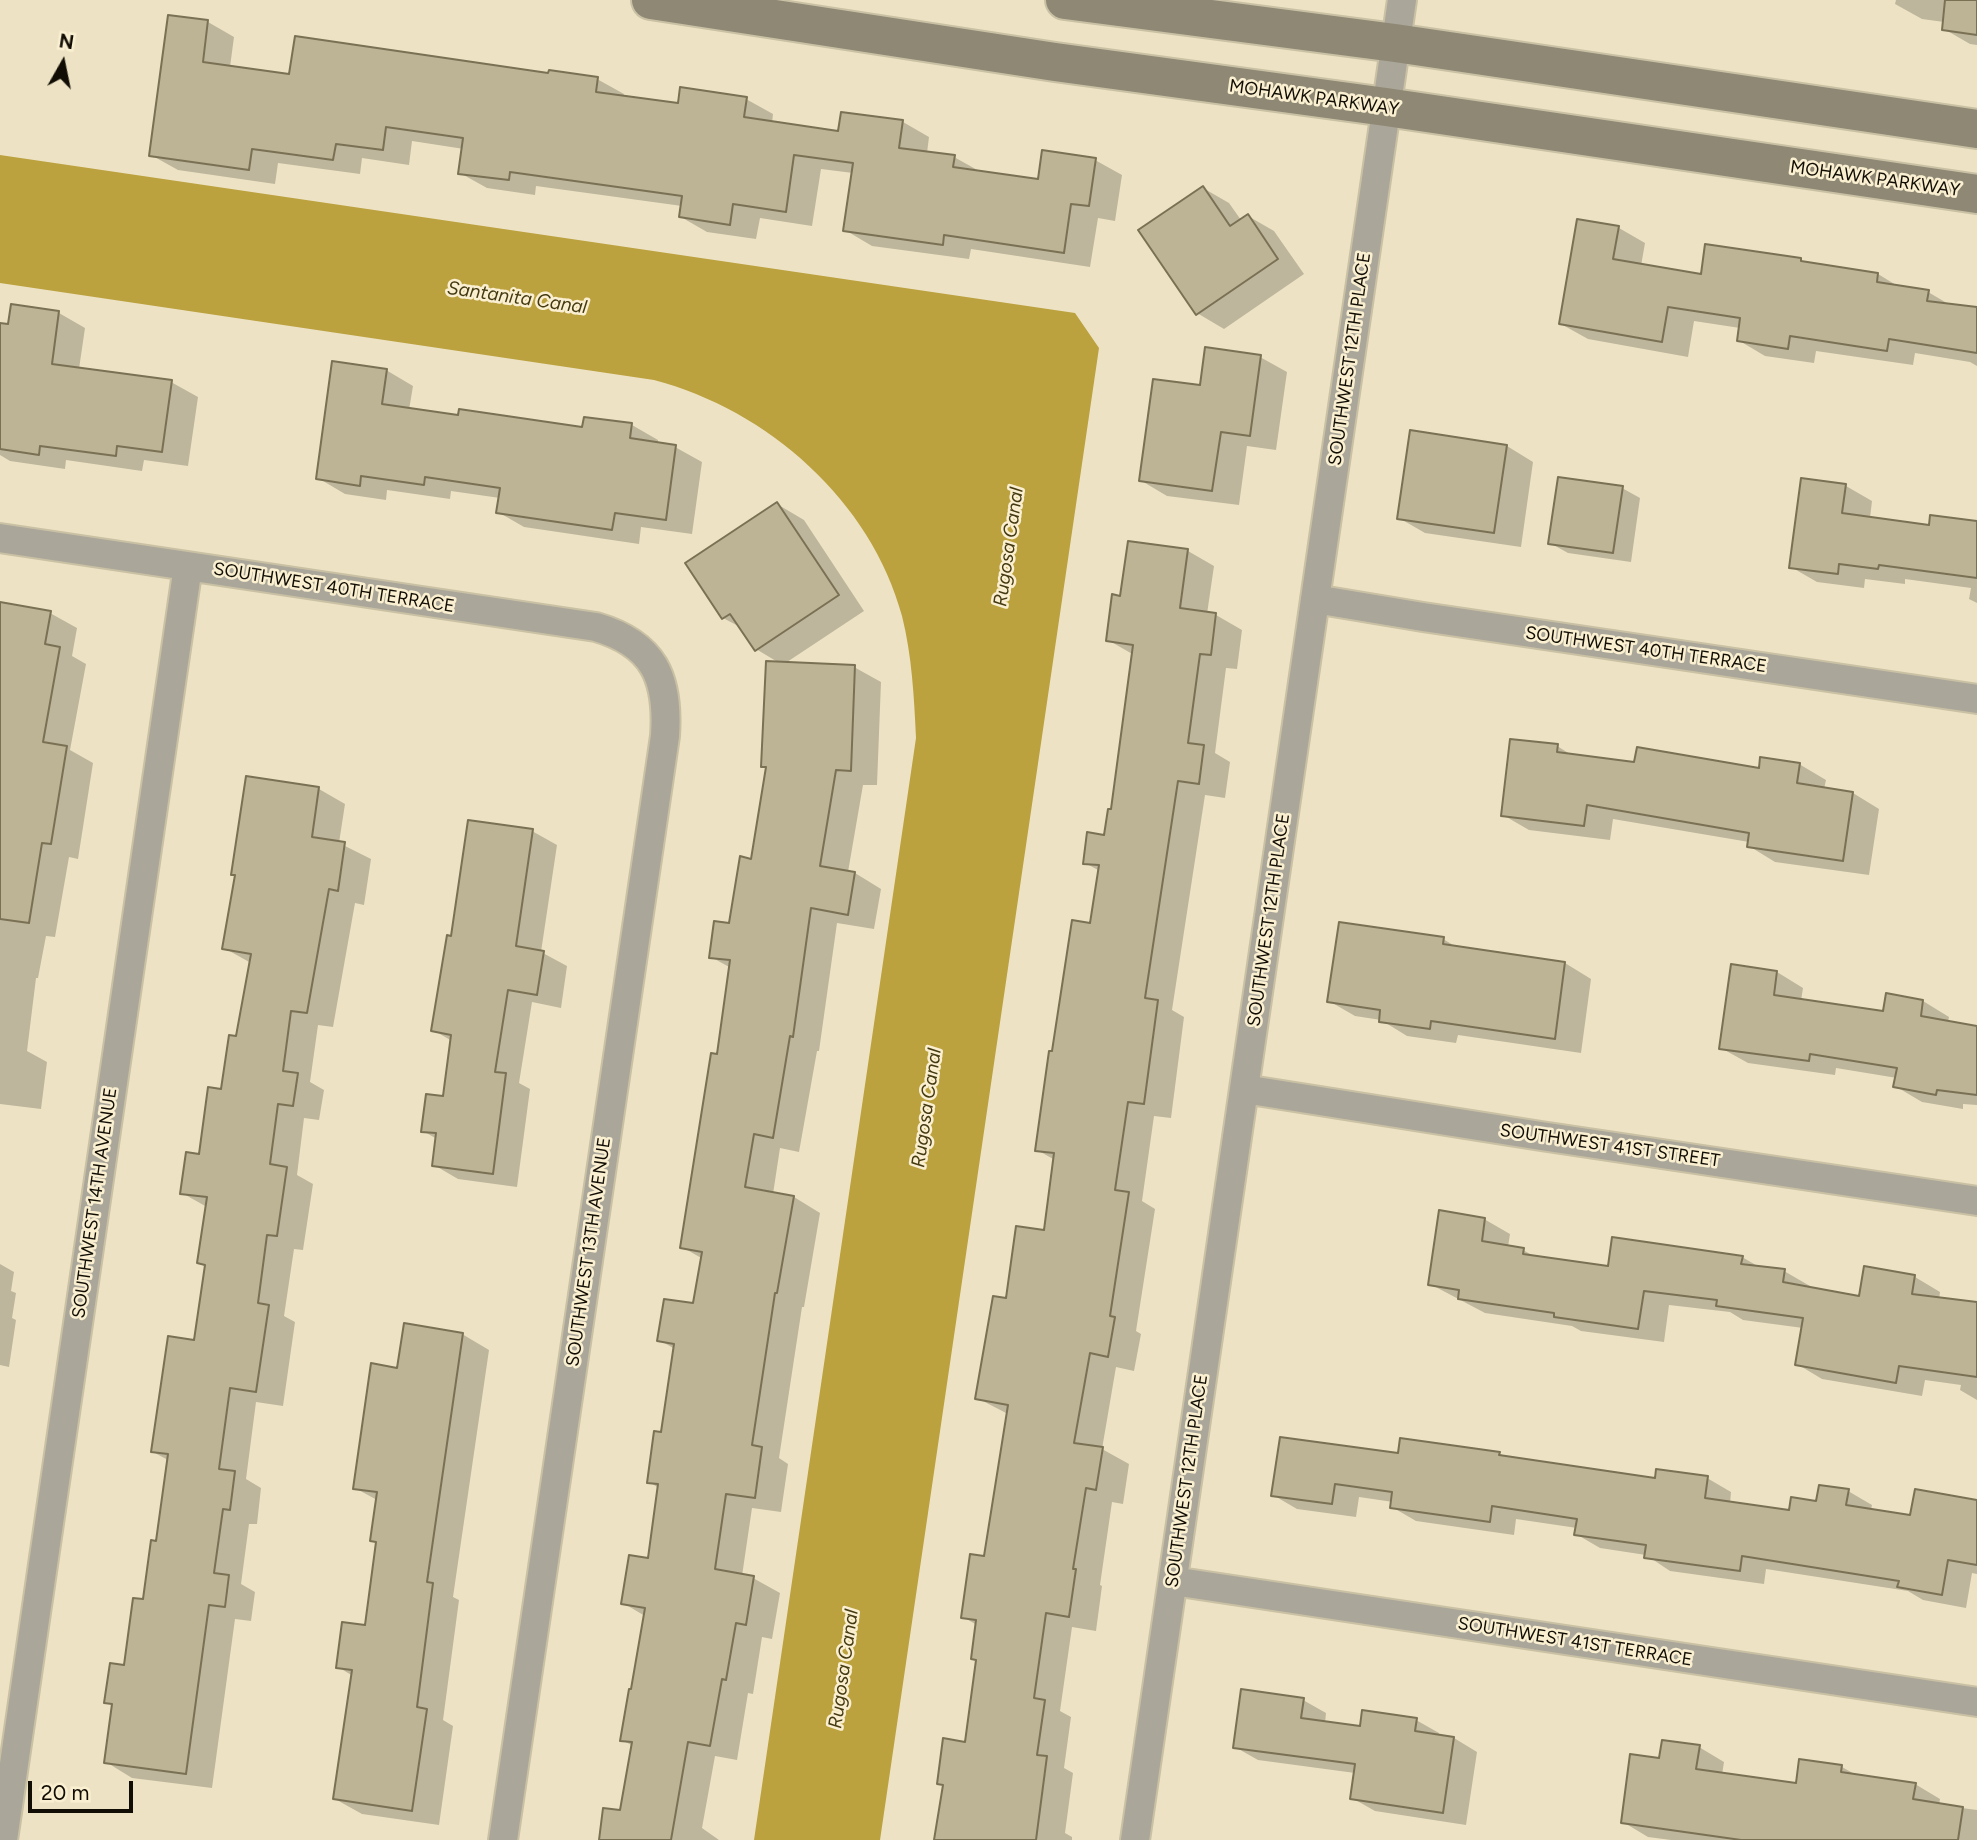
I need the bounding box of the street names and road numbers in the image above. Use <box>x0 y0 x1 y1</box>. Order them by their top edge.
street label: MOHAWK PARKWAY <box>1228 75 1400 121</box>
street label: MOHAWK PARKWAY <box>1789 156 1961 202</box>
street label: SOUTHWEST 12TH PLACE <box>1324 251 1376 467</box>
street label: SOUTHWEST 40TH TERRACE <box>212 558 456 618</box>
street label: SOUTHWEST 40TH TERRACE <box>1524 622 1768 678</box>
street label: SOUTHWEST 12TH PLACE <box>1243 812 1295 1028</box>
street label: SOUTHWEST 14TH AVENUE <box>68 1086 122 1320</box>
street label: SOUTHWEST 41ST STREET <box>1499 1120 1721 1172</box>
street label: SOUTHWEST 13TH AVENUE <box>562 1136 616 1368</box>
street label: SOUTHWEST 12TH PLACE <box>1161 1373 1213 1589</box>
street label: SOUTHWEST 41ST TERRACE <box>1456 1613 1694 1671</box>

